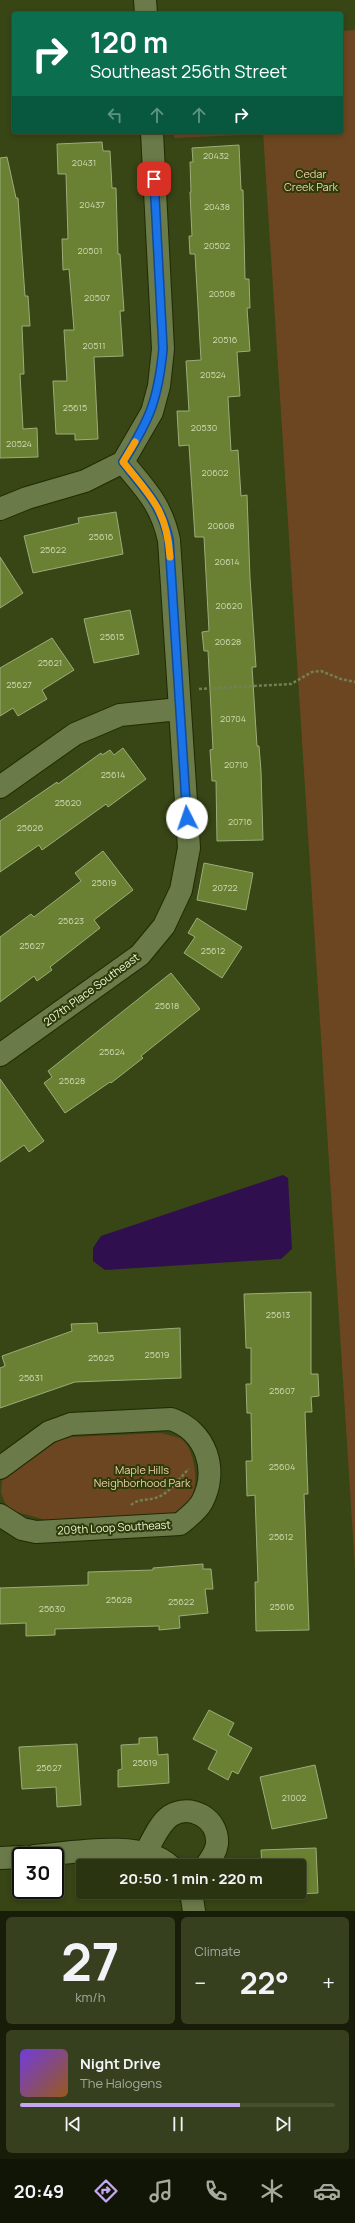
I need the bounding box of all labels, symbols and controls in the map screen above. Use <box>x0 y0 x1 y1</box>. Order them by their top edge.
text: 120 m <box>90 23 168 61</box>
icon: right <box>24 28 76 80</box>
text: Southeast 256th Street <box>90 59 287 83</box>
icon: left <box>104 104 126 126</box>
icon: ahead <box>146 104 168 126</box>
icon: ahead <box>188 104 210 126</box>
icon: right <box>230 104 252 126</box>
house number: 20432 <box>203 149 229 162</box>
house number: 20431 <box>72 156 96 169</box>
pin <box>137 162 171 196</box>
park label: Cedar Creek Park <box>284 166 339 194</box>
icon: arrive <box>143 168 165 190</box>
house number: 20437 <box>79 198 105 211</box>
house number: 20438 <box>204 200 230 213</box>
house number: 20502 <box>204 239 230 252</box>
house number: 20501 <box>78 244 102 257</box>
house number: 20508 <box>209 287 235 300</box>
house number: 20507 <box>84 291 110 304</box>
house number: 20516 <box>213 333 238 346</box>
house number: 20511 <box>83 339 105 352</box>
house number: 20524 <box>200 368 226 381</box>
house number: 25615 <box>63 401 87 414</box>
house number: 20530 <box>191 421 217 434</box>
house number: 20524 <box>6 437 32 450</box>
house number: 20602 <box>202 466 228 479</box>
house number: 20608 <box>208 519 234 532</box>
house number: 25616 <box>89 530 114 543</box>
house number: 25622 <box>40 543 66 556</box>
house number: 20614 <box>215 555 239 568</box>
house number: 20620 <box>216 599 242 612</box>
house number: 25615 <box>100 630 124 643</box>
house number: 20628 <box>215 635 241 648</box>
house number: 25621 <box>38 656 62 669</box>
house number: 25627 <box>6 678 32 691</box>
house number: 20704 <box>220 712 246 725</box>
house number: 20710 <box>224 758 248 771</box>
house number: 25614 <box>101 768 125 781</box>
house number: 25620 <box>55 796 81 809</box>
position arrow <box>166 797 208 839</box>
house number: 20716 <box>228 815 253 828</box>
house number: 25626 <box>17 821 44 834</box>
house number: 25619 <box>92 876 116 889</box>
house number: 20722 <box>212 881 238 894</box>
house number: 25623 <box>58 914 84 927</box>
house number: 25627 <box>19 939 45 952</box>
house number: 25612 <box>201 944 225 957</box>
street label: 207th Place Southeast <box>40 949 142 1029</box>
house number: 25618 <box>155 999 179 1012</box>
house number: 25624 <box>99 1045 125 1058</box>
house number: 25628 <box>59 1074 85 1087</box>
house number: 25613 <box>266 1308 290 1321</box>
house number: 25619 <box>145 1348 169 1361</box>
house number: 25625 <box>88 1351 114 1364</box>
house number: 25631 <box>19 1371 43 1384</box>
house number: 25607 <box>269 1384 295 1397</box>
house number: 25604 <box>269 1460 295 1473</box>
park label: Maple Hills Neighborhood Park <box>94 1462 191 1490</box>
street label: 209th Loop Southeast <box>57 1517 171 1537</box>
house number: 25612 <box>269 1530 293 1543</box>
house number: 25628 <box>106 1593 132 1606</box>
house number: 25622 <box>168 1595 194 1608</box>
house number: 25616 <box>270 1600 295 1613</box>
house number: 25630 <box>39 1602 65 1615</box>
house number: 25619 <box>133 1756 157 1769</box>
house number: 25627 <box>36 1761 62 1774</box>
house number: 21002 <box>282 1791 306 1804</box>
speed limit sign: 30 <box>12 1847 64 1899</box>
text: 20:50 · 1 min · 220 m <box>119 1868 263 1889</box>
text: 27 <box>61 1926 120 1997</box>
text: Climate <box>195 1942 241 1960</box>
text: 22° <box>240 1962 289 2003</box>
text: − <box>195 1968 206 1998</box>
text: + <box>322 1968 335 1998</box>
text: km/h <box>75 1988 105 2006</box>
text: Night Drive <box>80 2053 161 2074</box>
text: The Halogens <box>80 2074 162 2092</box>
icon: previous <box>62 2113 84 2135</box>
icon: pause <box>167 2113 189 2135</box>
icon: next <box>272 2113 294 2135</box>
icon: directions <box>92 2177 120 2205</box>
icon: music <box>147 2177 175 2205</box>
icon: phone <box>202 2177 230 2205</box>
icon: climate <box>258 2177 286 2205</box>
icon: car <box>313 2177 341 2205</box>
text: 20:49 <box>14 2179 64 2203</box>

